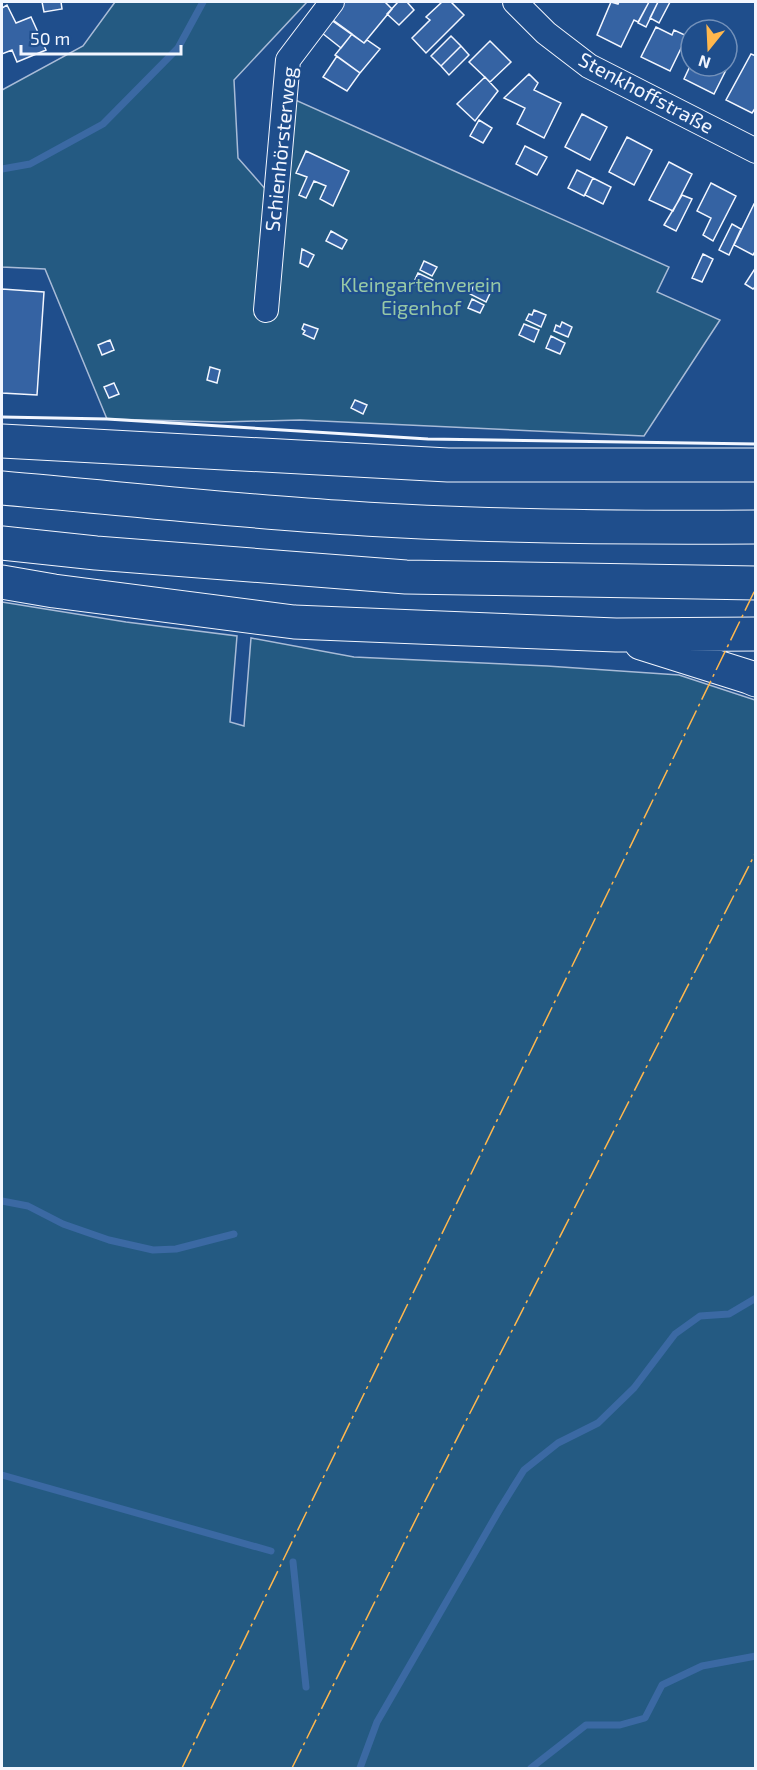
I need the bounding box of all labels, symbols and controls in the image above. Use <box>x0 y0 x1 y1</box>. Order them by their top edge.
scale bar <box>21 18 182 56</box>
north arrow <box>679 18 739 78</box>
text: 50 m <box>30 27 70 49</box>
street label: Stenkhoffstraße <box>575 46 718 138</box>
text: N <box>696 52 713 74</box>
street label: Schienhörsterweg <box>259 65 301 233</box>
park label: Kleingartenverein Eigenhof <box>340 272 502 319</box>

